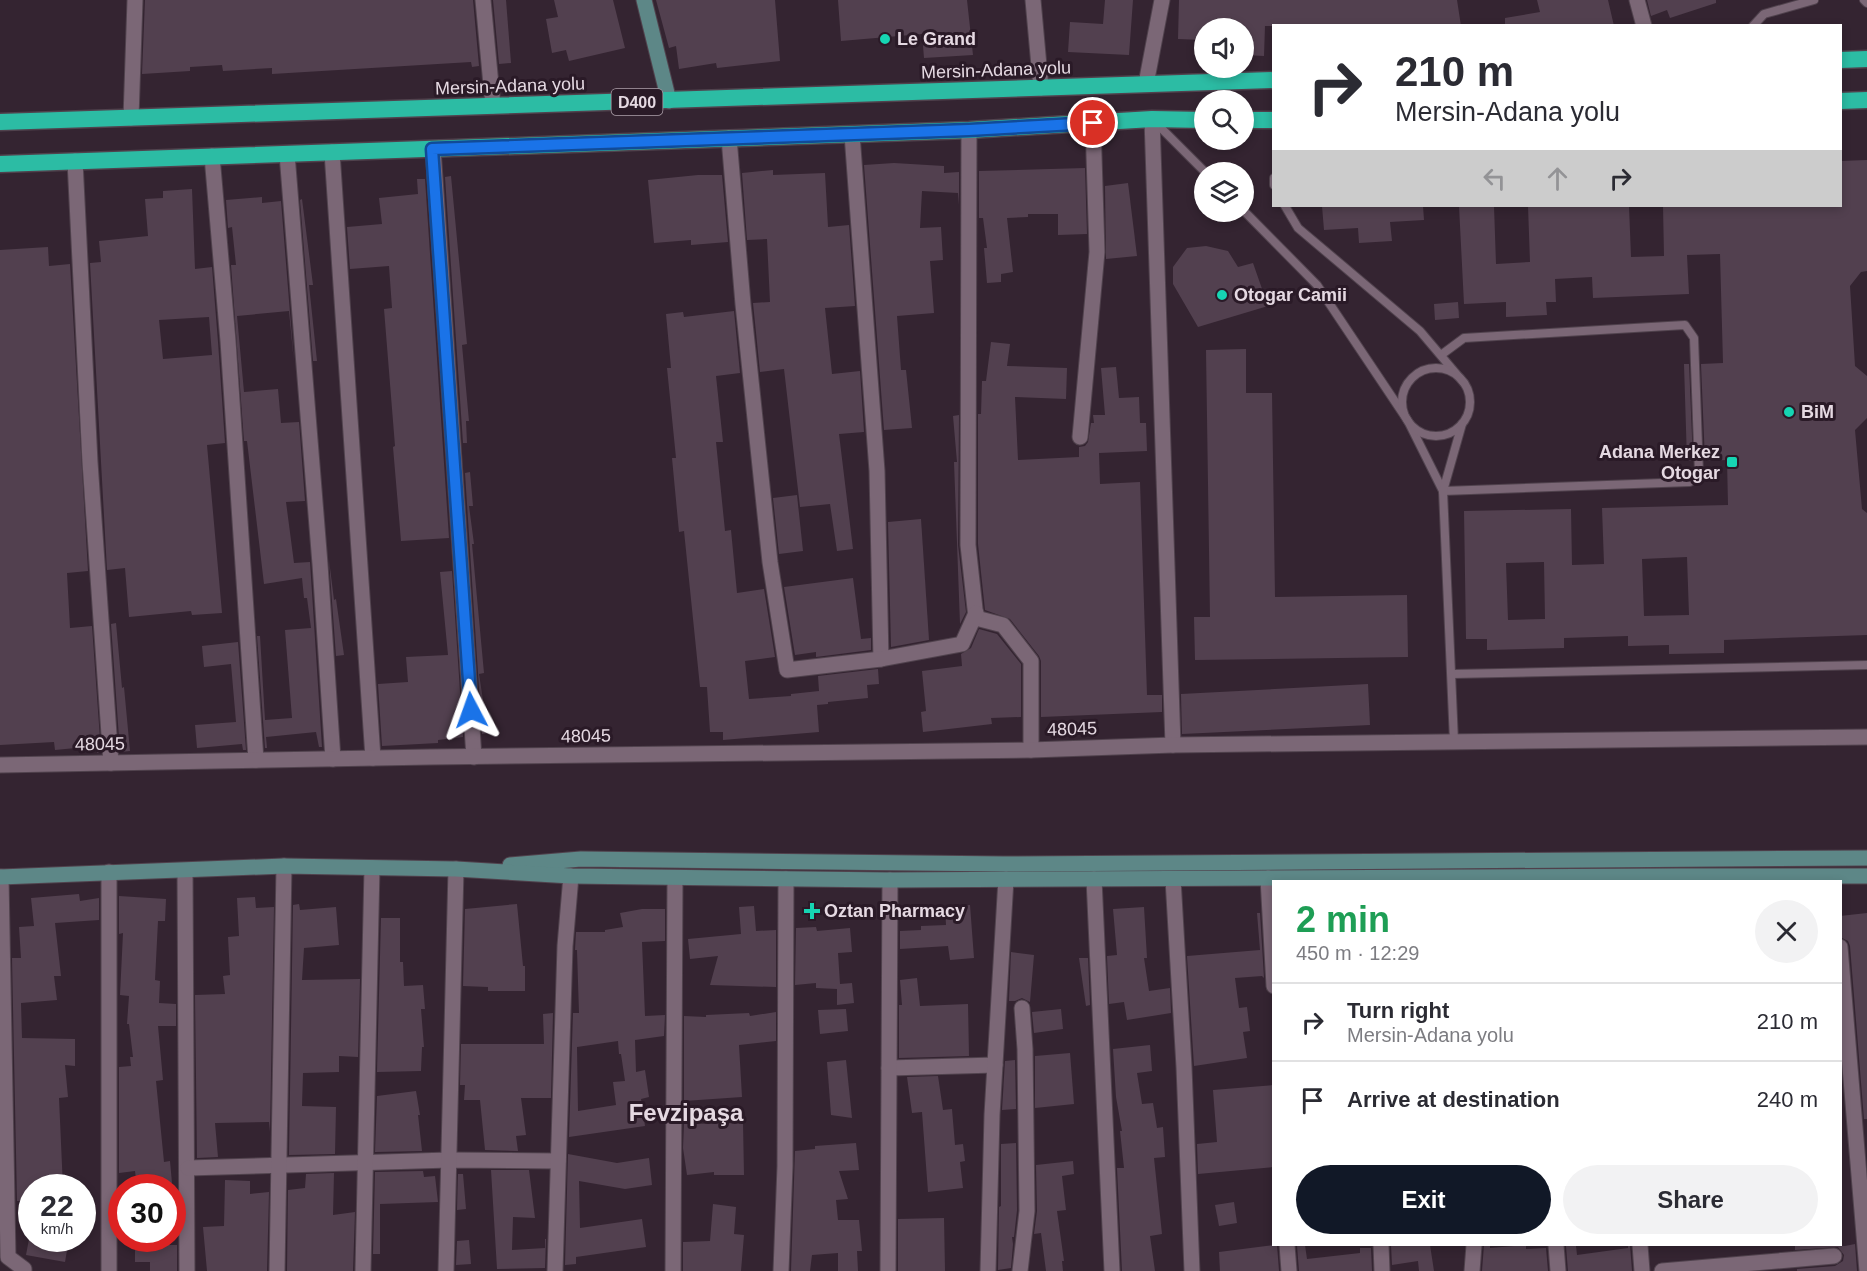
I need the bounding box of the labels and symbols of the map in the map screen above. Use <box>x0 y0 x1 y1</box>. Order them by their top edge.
place label: Le Grand <box>897 29 976 49</box>
marker: Le Grand <box>878 32 892 46</box>
street label: Mersin-Adana yolu <box>921 57 1071 83</box>
street label: Mersin-Adana yolu <box>435 73 585 99</box>
road number: D400 <box>612 89 662 115</box>
pin <box>1067 97 1118 148</box>
place label: Otogar Camii <box>1234 285 1347 305</box>
marker: Otogar Camii <box>1215 288 1229 302</box>
place label: BiM <box>1801 402 1834 422</box>
marker: BiM <box>1782 405 1796 419</box>
place label: Adana Merkez Otogar <box>1599 442 1720 483</box>
marker: Adana Merkez Otogar <box>1725 455 1739 469</box>
position arrow <box>439 678 503 742</box>
street label: 48045 <box>1047 718 1097 740</box>
street label: 48045 <box>561 726 611 746</box>
street label: 48045 <box>75 734 125 754</box>
place label: Oztan Pharmacy <box>824 901 965 921</box>
marker: Oztan Pharmacy <box>805 904 819 918</box>
district label: Fevzipaşa <box>629 1099 744 1126</box>
speed limit sign: 30 <box>108 1174 186 1252</box>

